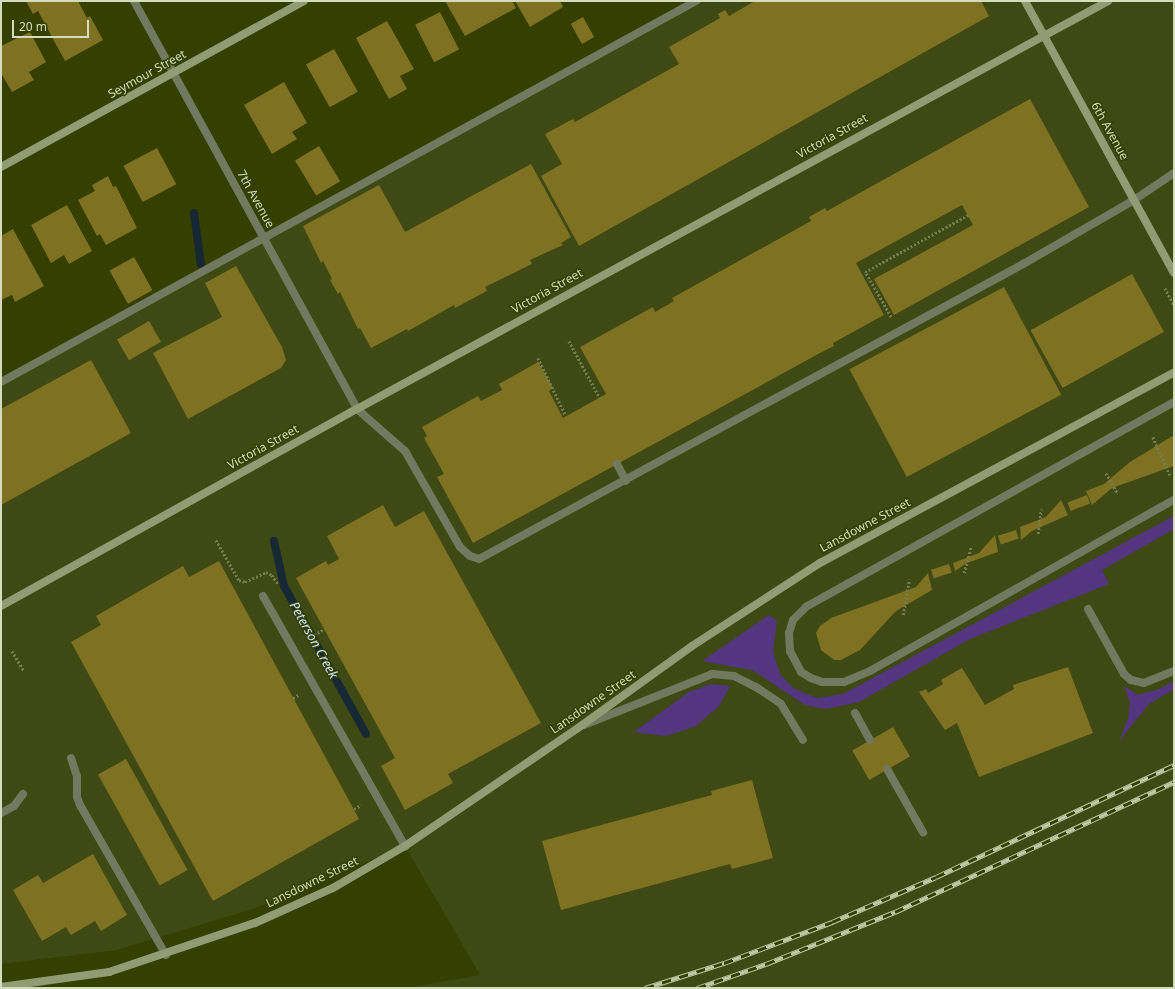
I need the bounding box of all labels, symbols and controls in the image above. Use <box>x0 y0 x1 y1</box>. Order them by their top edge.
scale bar <box>14 12 91 38</box>
text: 20 m <box>19 18 47 35</box>
street label: Seymour Street <box>106 47 188 101</box>
street label: 6th Avenue <box>1088 100 1132 162</box>
street label: Victoria Street <box>794 111 870 161</box>
street label: 7th Avenue <box>234 168 278 230</box>
street label: Victoria Street <box>509 266 585 316</box>
street label: Victoria Street <box>225 422 301 472</box>
street label: Lansdowne Street <box>817 495 913 555</box>
water label: Peterson Creek <box>286 599 342 681</box>
street label: Lansdowne Street <box>548 667 638 737</box>
street label: Lansdowne Street <box>264 853 360 911</box>

